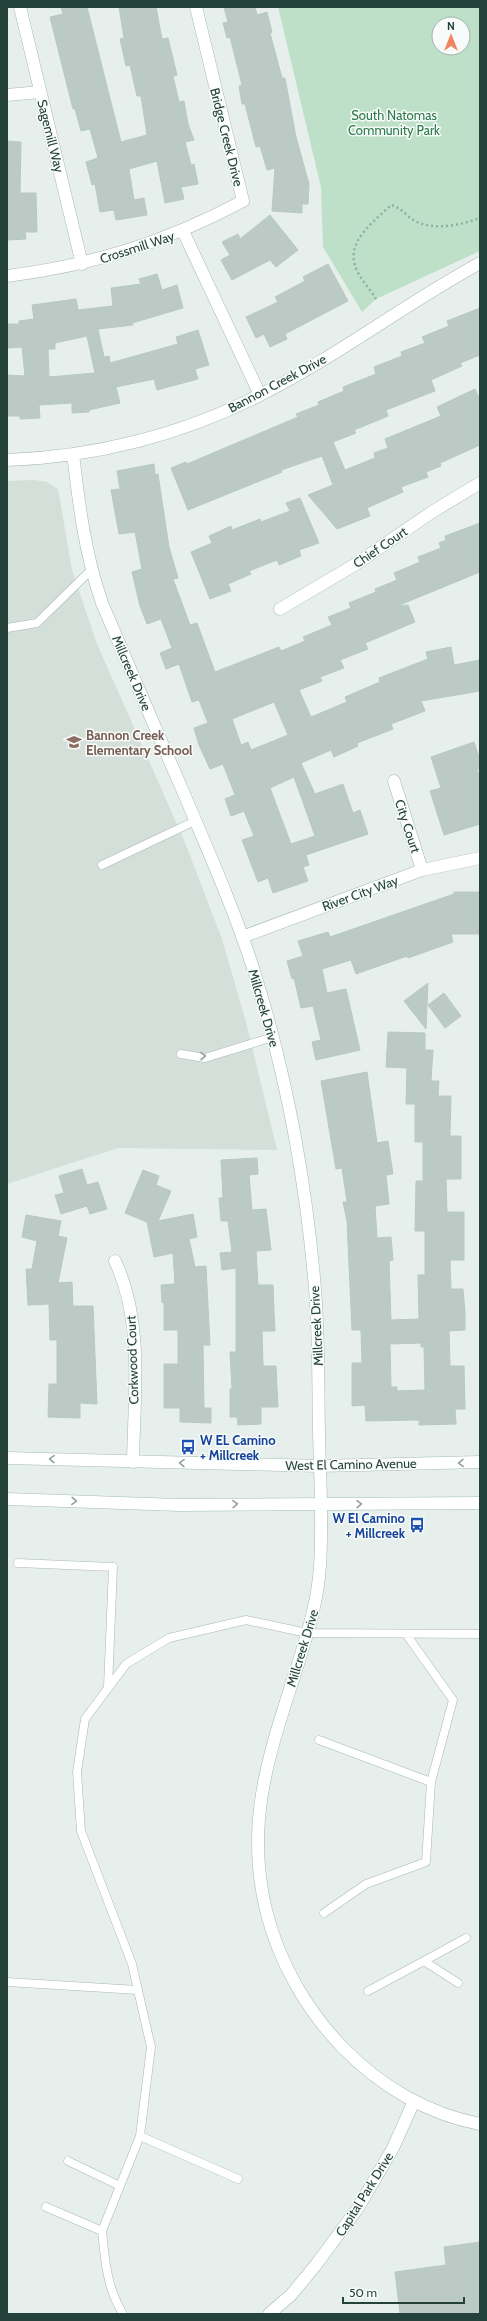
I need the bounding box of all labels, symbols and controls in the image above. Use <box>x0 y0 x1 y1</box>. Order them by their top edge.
north arrow <box>431 16 471 56</box>
text: N <box>447 19 455 33</box>
street label: Bridge Creek Drive <box>207 86 247 188</box>
street label: Sagemill Way <box>34 98 68 174</box>
park label: South Natomas Community Park <box>348 107 440 138</box>
street label: Crossmill Way <box>98 227 177 267</box>
street label: Bannon Creek Drive <box>225 350 329 416</box>
street label: Chief Court <box>350 523 411 571</box>
street label: Millcreek Drive <box>109 633 155 713</box>
place label: Bannon Creek Elementary School <box>86 727 193 758</box>
school or university icon: Bannon Creek Elementary School <box>65 733 83 751</box>
street label: City Court <box>392 797 424 855</box>
street label: River City Way <box>320 872 401 914</box>
street label: Millcreek Drive <box>245 967 283 1049</box>
one-way arrow <box>200 1052 206 1060</box>
street label: Millcreek Drive <box>306 1285 326 1367</box>
street label: Corkwood Court <box>122 1315 142 1405</box>
place label: W EL Camino + Millcreek <box>200 1432 276 1463</box>
bus stop icon: W EL Camino + Millcreek <box>179 1438 197 1456</box>
one-way arrow <box>49 1455 55 1464</box>
street label: West El Camino Avenue <box>285 1455 417 1473</box>
one-way arrow <box>179 1459 185 1467</box>
one-way arrow <box>458 1459 464 1467</box>
one-way arrow <box>71 1497 77 1506</box>
one-way arrow <box>232 1500 238 1509</box>
one-way arrow <box>356 1500 362 1508</box>
place label: W El Camino + Millcreek <box>332 1510 406 1541</box>
bus stop icon: W El Camino + Millcreek <box>408 1516 426 1534</box>
street label: Millcreek Drive <box>283 1607 321 1689</box>
street label: Capital Park Drive <box>332 2149 396 2239</box>
scale bar <box>343 2279 464 2305</box>
text: 50 m <box>349 2285 377 2300</box>

